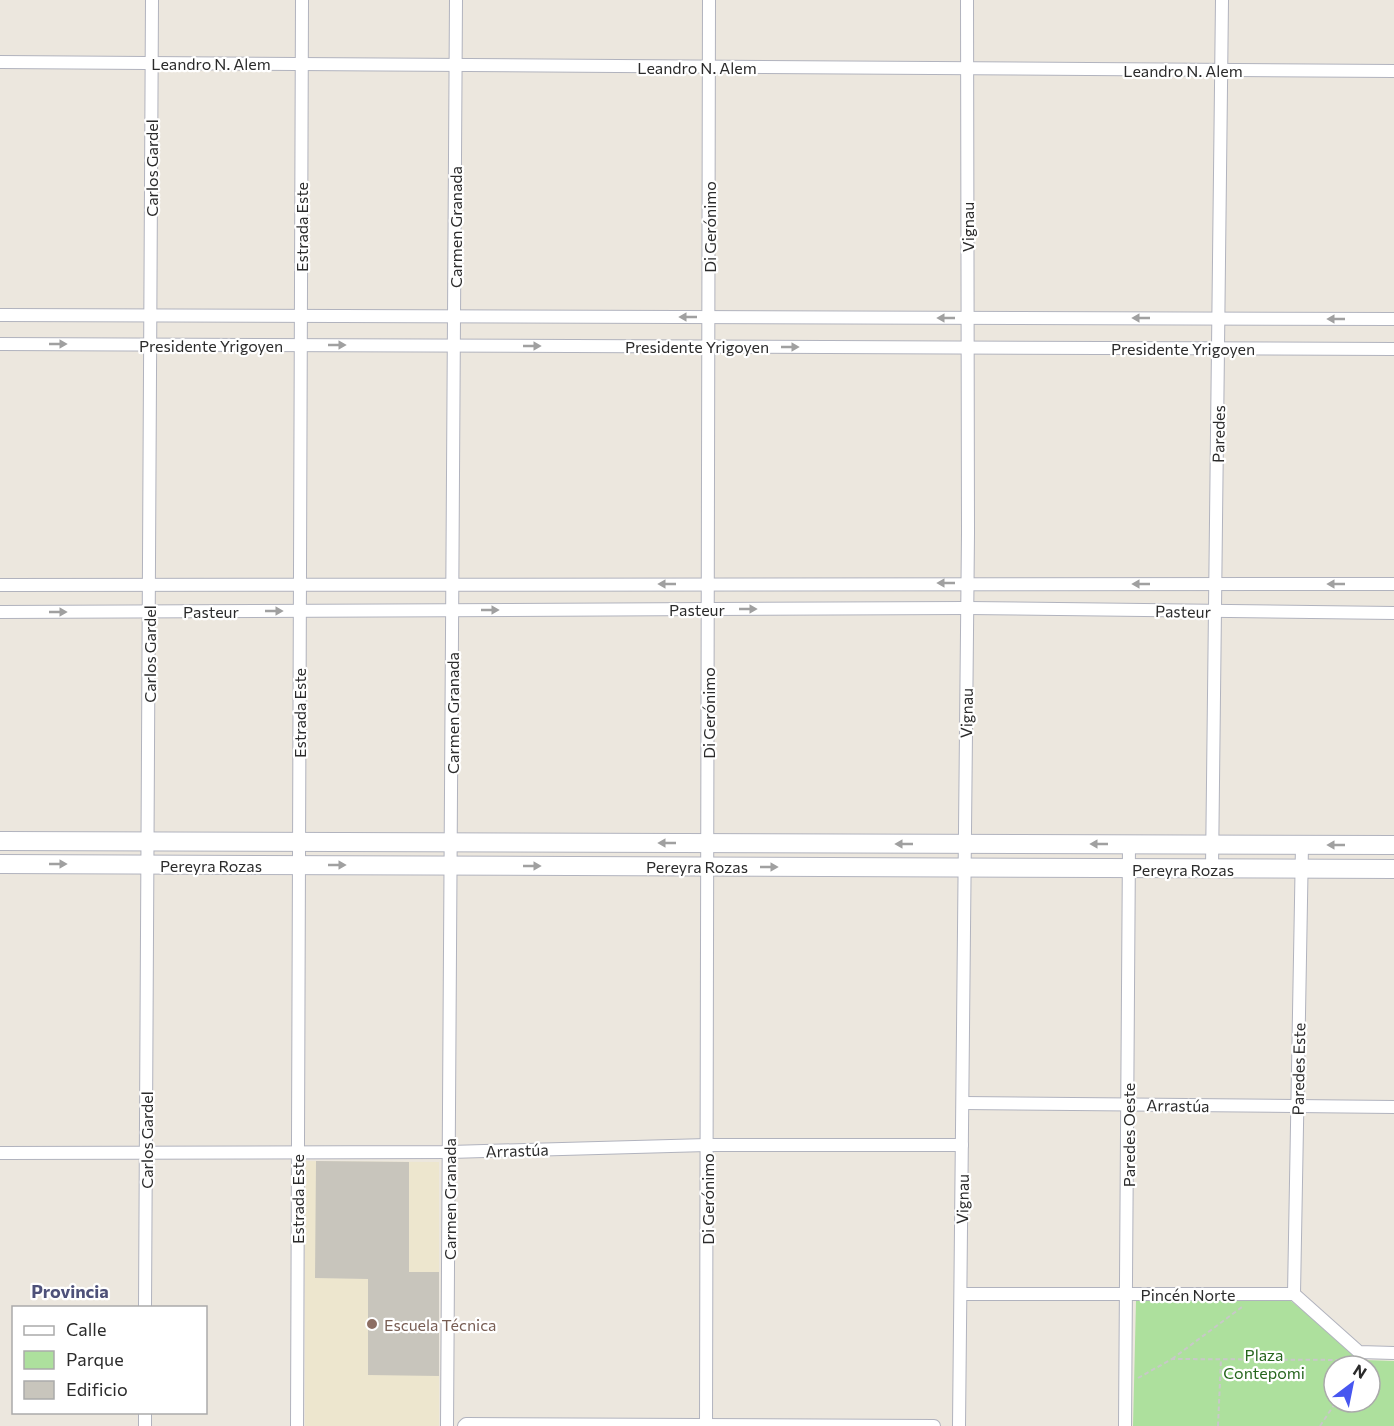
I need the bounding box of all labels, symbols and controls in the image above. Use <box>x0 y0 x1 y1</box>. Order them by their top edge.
street label: Leandro N. Alem <box>151 54 271 73</box>
street label: Leandro N. Alem <box>637 58 757 77</box>
street label: Leandro N. Alem <box>1123 61 1243 80</box>
street label: Carlos Gardel <box>142 119 161 217</box>
street label: Carmen Granada <box>446 166 465 288</box>
street label: Di Gerónimo <box>700 181 719 273</box>
street label: Estrada Este <box>292 182 311 272</box>
street label: Vignau <box>958 202 977 252</box>
one-way arrow <box>678 312 697 322</box>
one-way arrow <box>936 313 955 323</box>
one-way arrow <box>1131 313 1150 323</box>
one-way arrow <box>1326 314 1345 324</box>
street label: Presidente Yrigoyen <box>139 336 283 355</box>
street label: Presidente Yrigoyen <box>625 337 769 356</box>
one-way arrow <box>49 339 68 349</box>
street label: Presidente Yrigoyen <box>1111 339 1255 358</box>
one-way arrow <box>328 340 347 350</box>
one-way arrow <box>523 341 542 351</box>
one-way arrow <box>781 342 800 352</box>
street label: Paredes <box>1208 405 1228 463</box>
one-way arrow <box>936 578 955 588</box>
one-way arrow <box>657 579 676 589</box>
one-way arrow <box>1131 579 1150 589</box>
one-way arrow <box>1326 579 1345 589</box>
street label: Pasteur <box>669 600 726 619</box>
street label: Pasteur <box>1155 601 1212 621</box>
street label: Pasteur <box>183 602 240 621</box>
one-way arrow <box>739 604 758 614</box>
street label: Carlos Gardel <box>140 605 159 703</box>
one-way arrow <box>481 605 500 615</box>
one-way arrow <box>265 606 284 616</box>
one-way arrow <box>49 607 68 617</box>
street label: Carmen Granada <box>443 652 462 774</box>
street label: Di Gerónimo <box>699 667 718 759</box>
street label: Estrada Este <box>290 668 309 758</box>
street label: Vignau <box>956 688 976 738</box>
one-way arrow <box>657 838 676 848</box>
one-way arrow <box>894 839 913 849</box>
one-way arrow <box>1089 839 1108 849</box>
one-way arrow <box>1326 840 1345 850</box>
street label: Pereyra Rozas <box>160 856 262 875</box>
street label: Pereyra Rozas <box>646 857 748 876</box>
one-way arrow <box>49 859 68 869</box>
one-way arrow <box>328 860 347 870</box>
street label: Pereyra Rozas <box>1132 860 1234 879</box>
one-way arrow <box>523 861 542 871</box>
one-way arrow <box>760 862 779 872</box>
street label: Paredes Este <box>1288 1023 1308 1115</box>
street label: Paredes Oeste <box>1119 1083 1138 1187</box>
street label: Carlos Gardel <box>137 1091 156 1189</box>
street label: Arrastúa <box>1146 1095 1210 1115</box>
street label: Carmen Granada <box>440 1138 459 1260</box>
street label: Arrastúa <box>485 1139 549 1161</box>
street label: Di Gerónimo <box>698 1153 717 1245</box>
street label: Estrada Este <box>288 1154 307 1244</box>
street label: Vignau <box>952 1174 972 1224</box>
district label: Provincia <box>31 1280 109 1302</box>
street label: Pincén Norte <box>1141 1285 1235 1304</box>
legend <box>12 1306 207 1414</box>
place label: Escuela Técnica <box>384 1315 496 1334</box>
marker: Escuela Técnica <box>365 1317 379 1331</box>
text: Calle <box>66 1318 106 1340</box>
park label: Plaza Contepomi <box>1223 1345 1305 1382</box>
text: Parque <box>66 1348 124 1370</box>
north arrow <box>1322 1354 1382 1414</box>
text: N <box>1350 1360 1370 1382</box>
text: Edificio <box>66 1378 128 1400</box>

